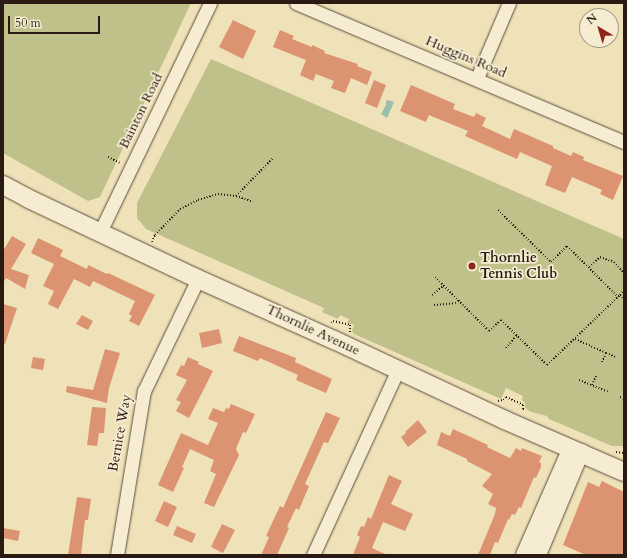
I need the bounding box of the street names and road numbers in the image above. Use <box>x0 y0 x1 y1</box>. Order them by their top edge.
street label: Huggins Road <box>423 32 509 82</box>
street label: Bainton Road <box>115 70 167 152</box>
street label: Thornlie Avenue <box>263 301 363 359</box>
street label: Bernice Way <box>105 393 135 473</box>

